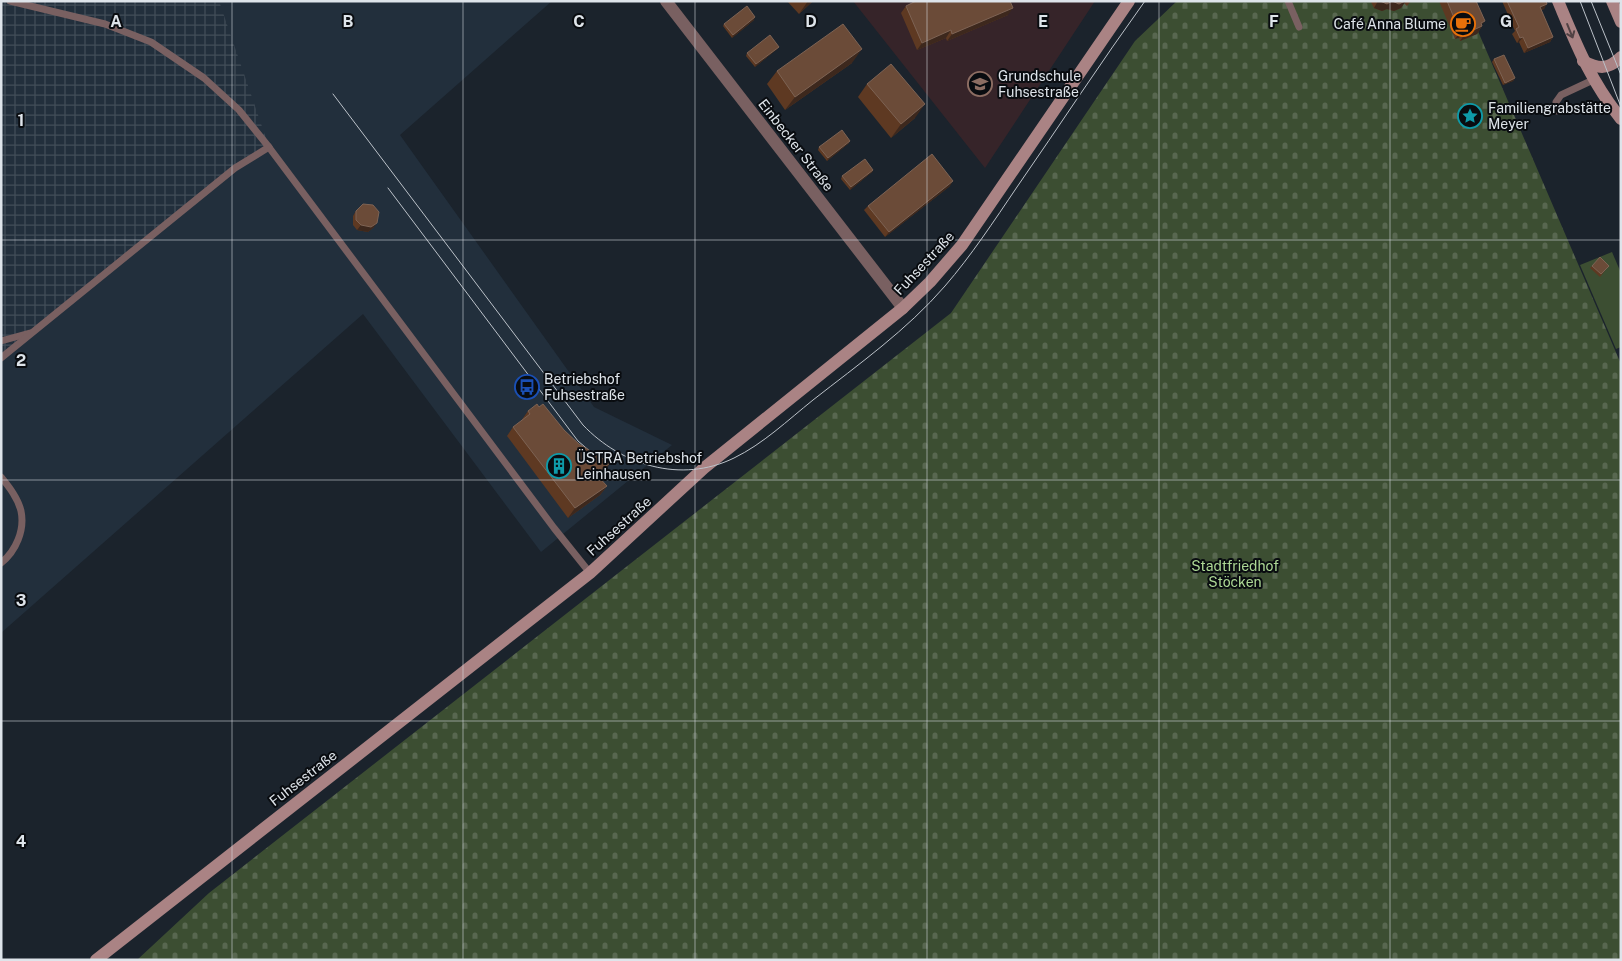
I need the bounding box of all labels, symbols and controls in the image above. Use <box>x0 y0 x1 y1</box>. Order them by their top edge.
cafe icon: Café Anna Blume <box>1450 11 1476 37</box>
text: A <box>110 12 122 31</box>
text: B <box>343 12 354 31</box>
text: C <box>573 12 585 31</box>
text: D <box>805 12 817 31</box>
text: E <box>1038 12 1048 31</box>
text: F <box>1269 12 1279 31</box>
text: G <box>1500 12 1512 31</box>
place label: Café Anna Blume <box>1333 16 1446 32</box>
one-way arrow <box>1567 24 1576 39</box>
place label: Grundschule Fuhsestraße <box>998 68 1081 100</box>
school or university icon: Grundschule Fuhsestraße <box>967 71 993 97</box>
street label: Einbecker Straße <box>755 96 837 194</box>
place label: Familiengrabstätte Meyer <box>1488 100 1611 132</box>
place icon: Familiengrabstätte Meyer <box>1457 103 1483 129</box>
text: 1 <box>18 111 24 130</box>
street label: Fuhsestraße <box>891 228 957 298</box>
text: 2 <box>16 351 26 370</box>
place label: Betriebshof Fuhsestraße <box>544 371 625 403</box>
bus stop icon: Betriebshof Fuhsestraße <box>514 374 540 400</box>
place label: ÜSTRA Betriebshof Leinhausen <box>576 448 703 482</box>
building icon: ÜSTRA Betriebshof Leinhausen <box>546 453 572 479</box>
street label: Fuhsestraße <box>584 493 654 559</box>
park label: Stadtfriedhof Stöcken <box>1191 558 1279 590</box>
text: 3 <box>16 591 26 610</box>
street label: Fuhsestraße <box>266 747 340 809</box>
text: 4 <box>16 832 27 851</box>

